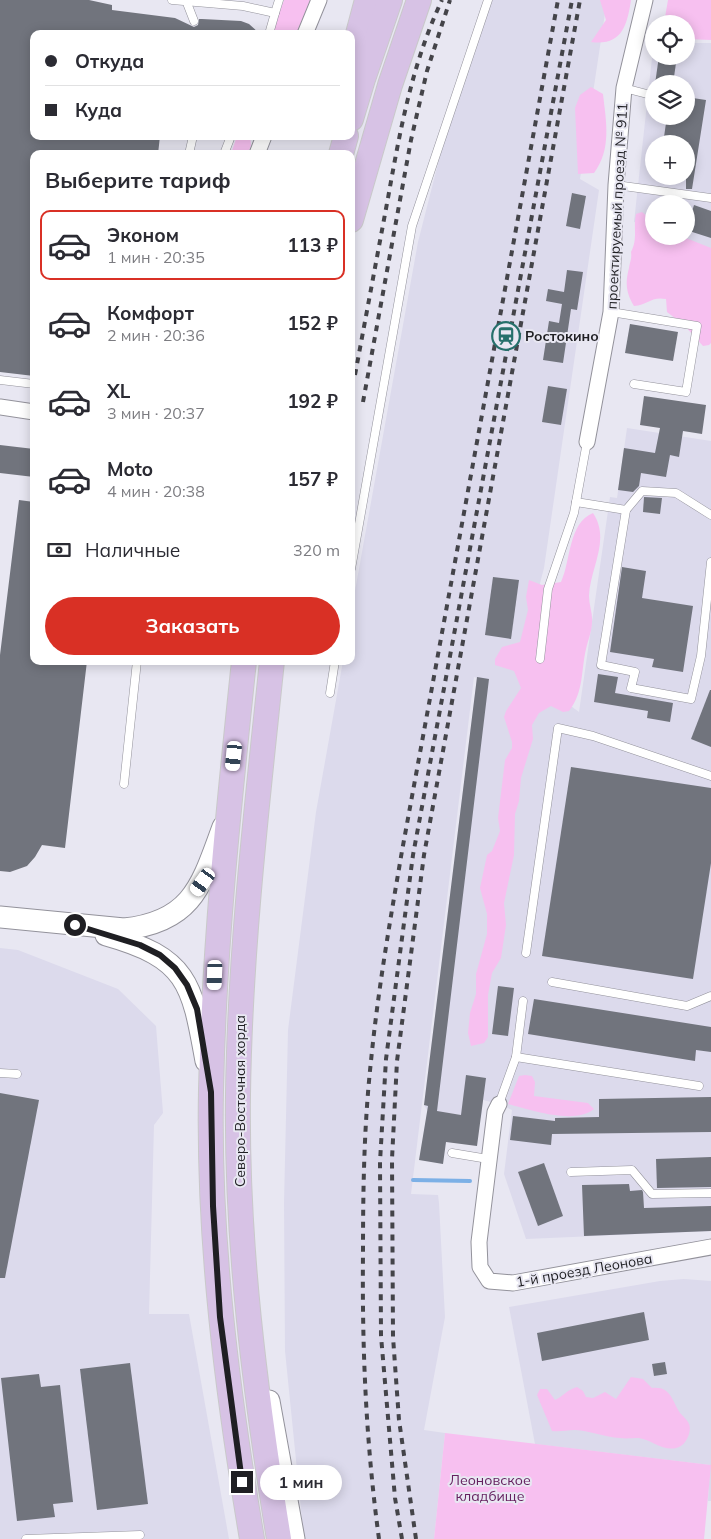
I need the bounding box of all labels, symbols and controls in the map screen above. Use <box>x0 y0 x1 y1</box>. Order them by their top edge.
map controls <box>645 15 695 245</box>
button: locate <box>645 15 695 65</box>
text: Откуда <box>75 49 144 73</box>
button: layers <box>645 75 695 125</box>
text: Куда <box>75 98 122 122</box>
street label: проектируемый проезд № 911 <box>603 102 631 310</box>
button: + <box>645 135 695 185</box>
text: Выберите тариф <box>45 166 231 194</box>
button: − <box>645 195 695 245</box>
icon: car <box>47 223 92 268</box>
text: Эконом <box>107 223 179 247</box>
text: 113 ₽ <box>287 233 338 257</box>
text: 1 мин · 20:35 <box>107 247 205 267</box>
icon: car <box>47 301 92 346</box>
text: Комфорт <box>107 301 194 325</box>
text: 152 ₽ <box>287 311 338 335</box>
station icon: Ростокино <box>491 321 521 351</box>
text: 2 мин · 20:36 <box>107 325 205 345</box>
place label: Ростокино <box>525 327 599 345</box>
icon: car <box>47 379 92 424</box>
text: XL <box>107 379 130 403</box>
text: 192 ₽ <box>287 389 338 413</box>
text: 3 мин · 20:37 <box>107 403 205 423</box>
icon: car <box>47 457 92 502</box>
text: Moto <box>107 457 153 481</box>
text: 157 ₽ <box>287 467 338 491</box>
text: 4 мин · 20:38 <box>107 481 205 501</box>
icon: cash <box>45 536 73 564</box>
text: Наличные <box>85 538 180 562</box>
text: 320 m <box>293 540 340 560</box>
button: Заказать <box>45 597 340 655</box>
car <box>224 740 243 772</box>
car <box>188 865 217 899</box>
route start <box>64 914 86 936</box>
car <box>206 960 223 990</box>
street label: Северо-Восточная хорда <box>231 1015 249 1187</box>
street label: 1-й проезд Леонова <box>514 1249 654 1291</box>
callout: 1 мин <box>260 1464 342 1500</box>
route end <box>231 1471 253 1493</box>
park label: Леоновское кладбище <box>449 1471 531 1505</box>
text: 1 мин <box>279 1472 323 1492</box>

